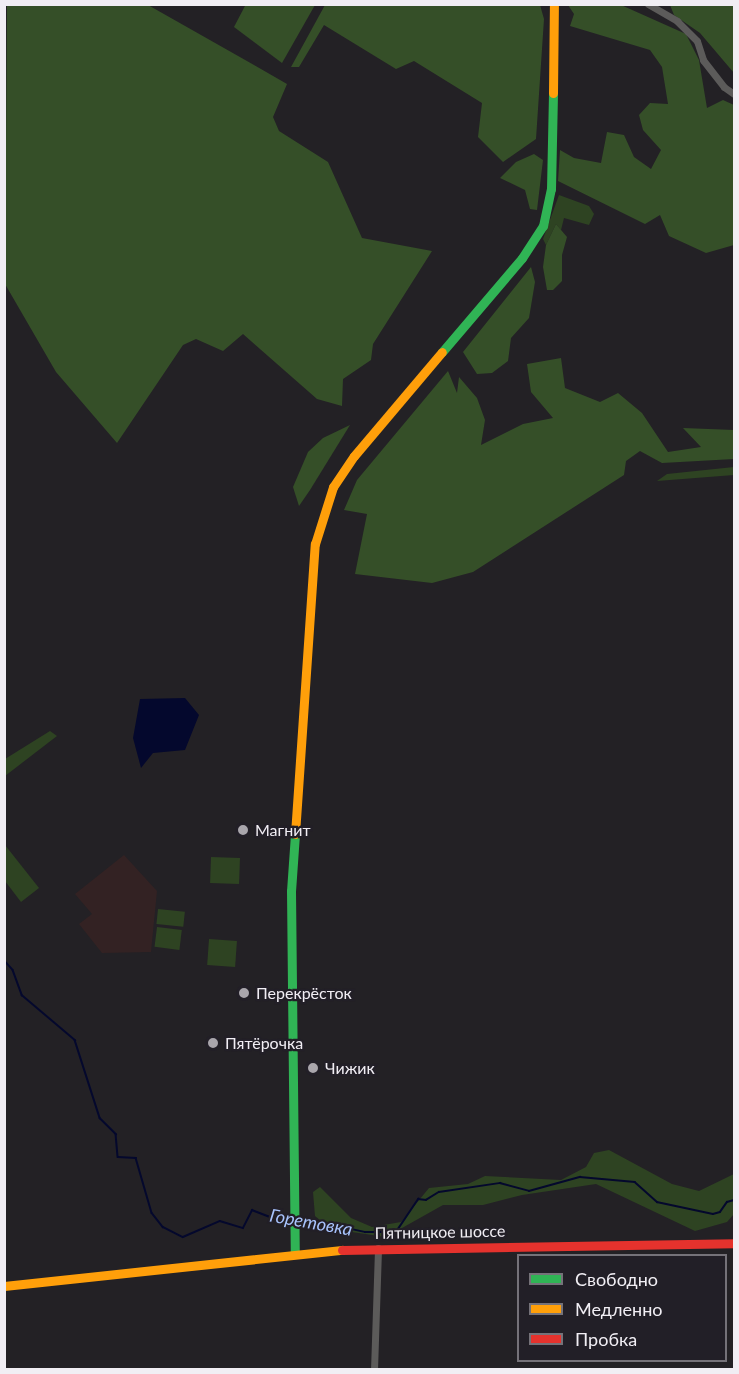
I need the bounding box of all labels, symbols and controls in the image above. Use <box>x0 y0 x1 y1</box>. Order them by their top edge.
place label: Магнит <box>255 820 310 840</box>
marker: Магнит <box>236 823 250 837</box>
place label: Перекрёсток <box>256 983 352 1003</box>
marker: Перекрёсток <box>237 986 251 1000</box>
place label: Пятёрочка <box>225 1033 303 1053</box>
marker: Пятёрочка <box>206 1036 220 1050</box>
place label: Чижик <box>325 1058 375 1078</box>
marker: Чижик <box>306 1061 320 1075</box>
water label: Горетовка <box>268 1204 354 1240</box>
street label: Пятницкое шоссе <box>375 1221 505 1243</box>
legend <box>517 1254 727 1362</box>
text: Свободно <box>575 1268 658 1290</box>
text: Медленно <box>575 1298 663 1320</box>
text: Пробка <box>575 1328 637 1350</box>

